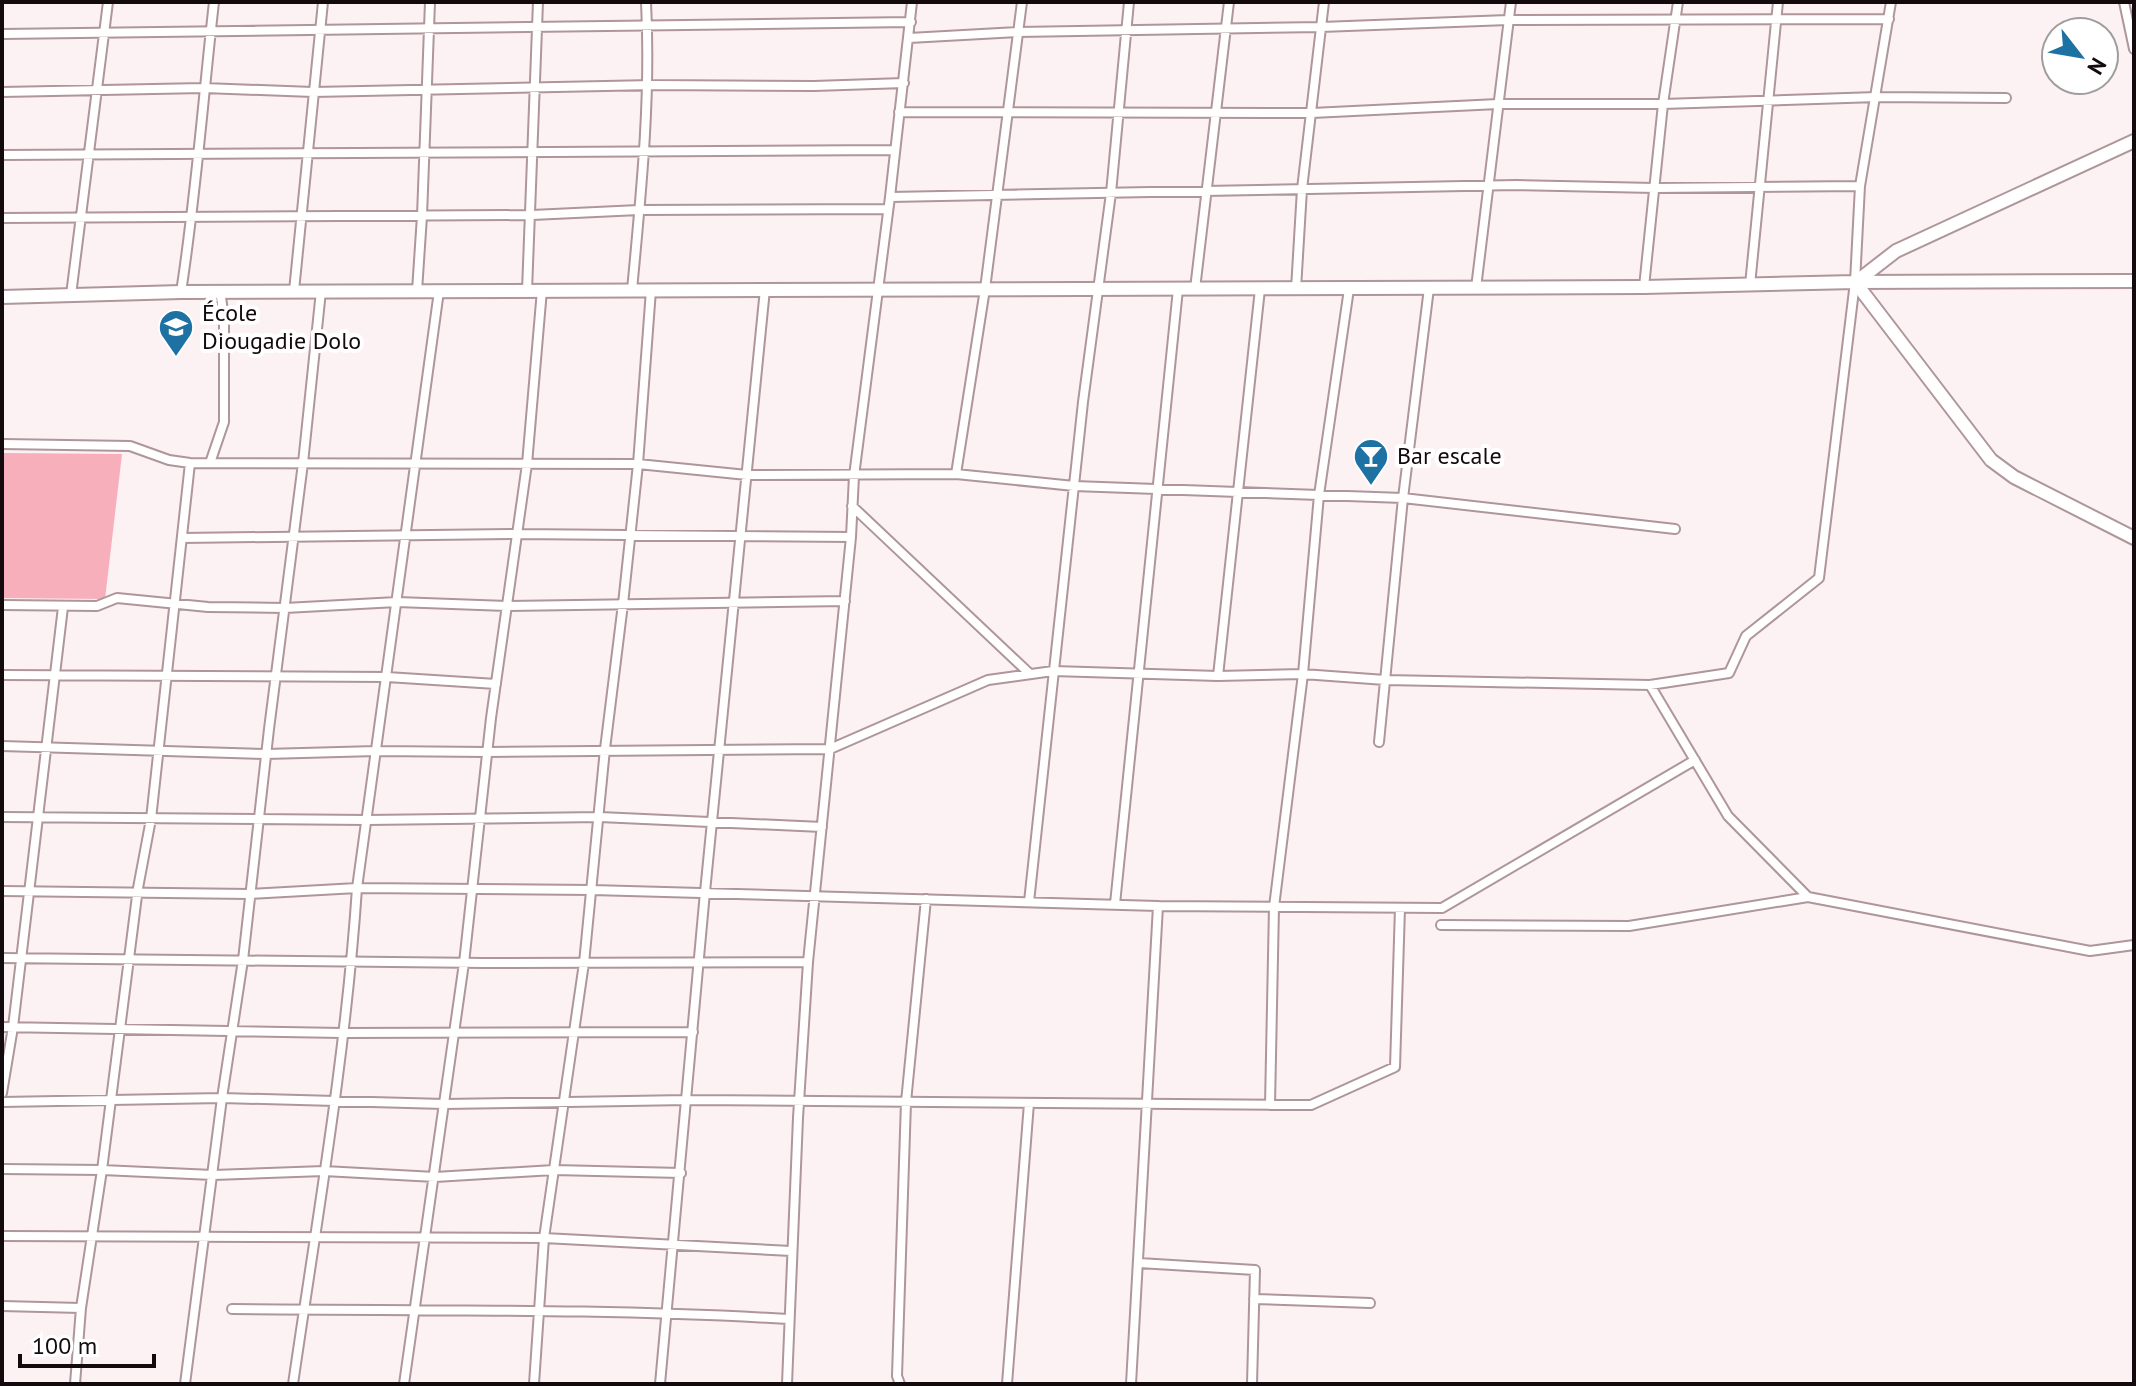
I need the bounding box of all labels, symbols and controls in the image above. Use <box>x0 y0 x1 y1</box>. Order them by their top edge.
north arrow <box>2040 16 2120 96</box>
text: N <box>2081 53 2113 80</box>
place label: École Diougadie Dolo <box>202 297 361 356</box>
school or university icon: École Diougadie Dolo <box>157 308 195 358</box>
bar icon: Bar escale <box>1352 437 1390 487</box>
place label: Bar escale <box>1397 440 1502 471</box>
scale bar <box>20 1318 154 1368</box>
text: 100 m <box>32 1330 97 1361</box>

